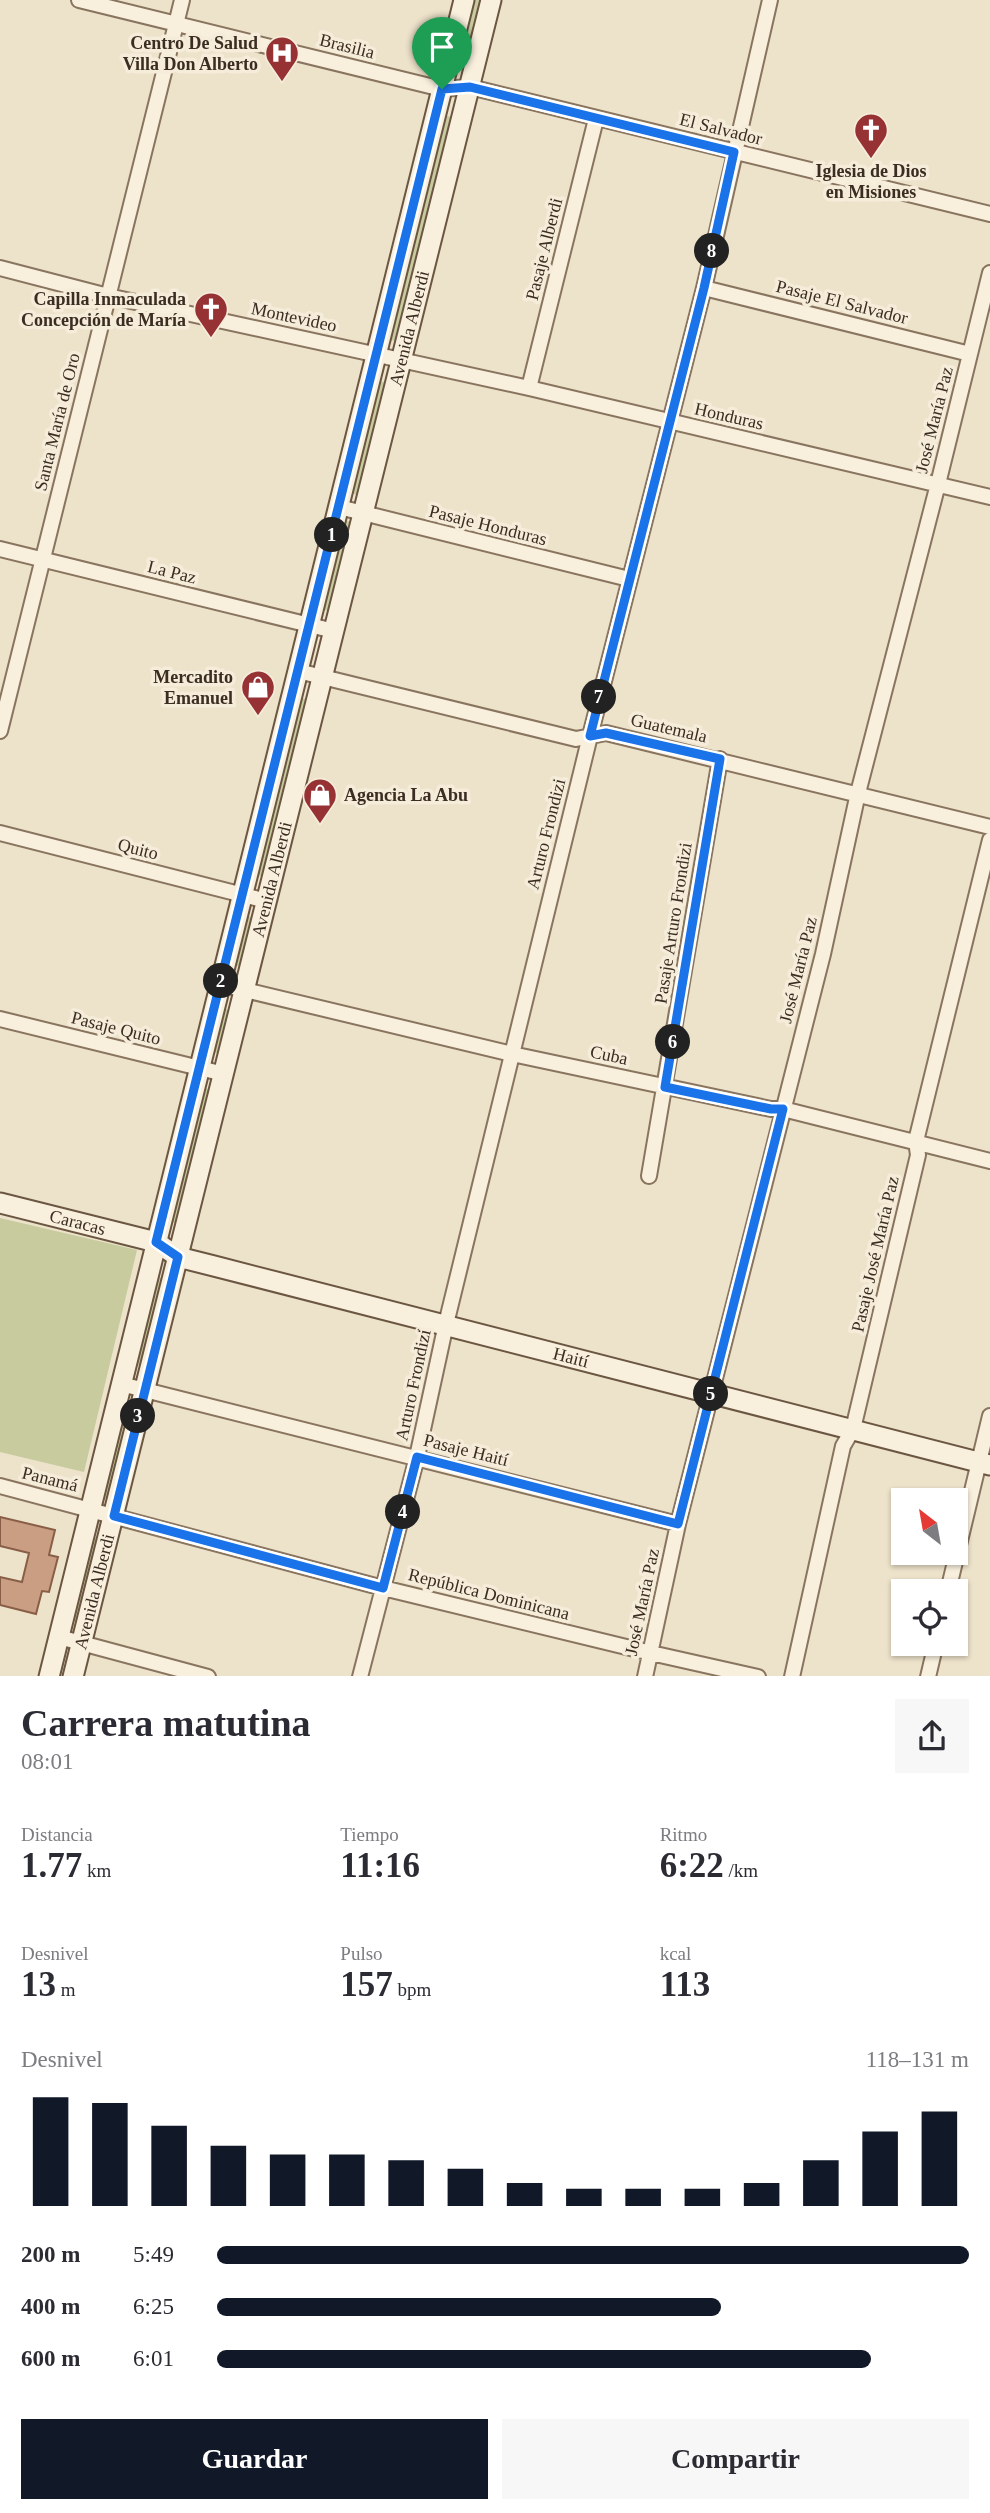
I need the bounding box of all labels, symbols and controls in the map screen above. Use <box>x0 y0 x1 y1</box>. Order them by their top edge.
pin <box>412 17 472 89</box>
icon: arrive <box>423 28 461 66</box>
street label: Brasilia <box>317 30 377 62</box>
place label: Centro De Salud Villa Don Alberto <box>123 33 258 74</box>
hospital icon: Centro De Salud Villa Don Alberto <box>263 34 301 83</box>
street label: El Salvador <box>678 109 764 149</box>
church icon: Iglesia de Dios en Misiones <box>852 111 890 160</box>
place label: Iglesia de Dios en Misiones <box>815 161 927 202</box>
street label: Pasaje Alberdi <box>522 196 566 302</box>
pin: 8 <box>694 233 730 268</box>
text: 8 <box>707 240 716 261</box>
street label: Avenida Alberdi <box>385 268 433 388</box>
street label: Pasaje El Salvador <box>774 276 910 328</box>
place label: Capilla Inmaculada Concepción de María <box>21 289 186 330</box>
church icon: Capilla Inmaculada Concepción de María <box>192 290 230 339</box>
street label: Montevideo <box>249 298 339 336</box>
street label: Santa María de Oro <box>30 351 84 493</box>
street label: José María Paz <box>911 365 957 475</box>
street label: Honduras <box>693 398 765 434</box>
street label: Pasaje Honduras <box>427 501 549 549</box>
pin: 1 <box>314 518 350 552</box>
text: 1 <box>327 524 336 545</box>
street label: La Paz <box>146 556 198 588</box>
place label: Mercadito Emanuel <box>153 667 233 708</box>
shop icon: Mercadito Emanuel <box>239 668 277 717</box>
pin: 7 <box>582 680 616 714</box>
text: 7 <box>594 686 603 707</box>
street label: Guatemala <box>629 709 709 747</box>
shop icon: Agencia La Abu <box>301 776 339 825</box>
street label: Arturo Frondizi <box>523 777 569 891</box>
place label: Agencia La Abu <box>344 785 468 805</box>
street label: Avenida Alberdi <box>248 820 296 939</box>
street label: Quito <box>116 834 160 864</box>
street label: Pasaje Arturo Frondizi <box>650 841 696 1005</box>
street label: José María Paz <box>775 915 821 1025</box>
pin: 2 <box>204 964 238 998</box>
text: 2 <box>216 970 225 991</box>
street label: Pasaje Quito <box>69 1007 163 1049</box>
pin: 6 <box>656 1024 690 1060</box>
text: 6 <box>668 1031 677 1052</box>
street label: Cuba <box>588 1041 630 1069</box>
street label: Pasaje José María Paz <box>847 1174 903 1334</box>
street label: Caracas <box>48 1206 108 1239</box>
street label: Arturo Frondizi <box>391 1327 435 1443</box>
street label: Haití <box>551 1343 591 1372</box>
pin: 5 <box>694 1376 728 1412</box>
text: 5 <box>706 1383 715 1404</box>
pin: 3 <box>120 1398 156 1434</box>
text: 3 <box>133 1405 142 1426</box>
street label: Pasaje Haití <box>422 1430 510 1470</box>
street label: Panamá <box>20 1462 80 1496</box>
north arrow <box>891 1488 968 1564</box>
map controls <box>891 1488 968 1656</box>
pin: 4 <box>386 1494 420 1530</box>
text: 4 <box>398 1501 407 1522</box>
street label: Avenida Alberdi <box>70 1532 118 1651</box>
street label: José María Paz <box>621 1547 663 1657</box>
street label: República Dominicana <box>406 1564 572 1624</box>
button: locate <box>891 1579 968 1656</box>
button: share <box>895 1699 969 1773</box>
text: Carrera matutina <box>21 1702 311 1744</box>
text: 08:01 <box>21 1749 73 1774</box>
text: Distancia <box>21 1824 93 1845</box>
text: Tiempo <box>340 1824 399 1845</box>
text: Ritmo <box>660 1824 707 1845</box>
text: 1.77 <box>21 1846 82 1885</box>
text: 11:16 <box>340 1846 420 1885</box>
text: 6:22 <box>660 1846 724 1885</box>
text: km <box>82 1860 111 1881</box>
text: /km <box>724 1860 758 1881</box>
text: Desnivel <box>21 1943 89 1964</box>
text: Pulso <box>340 1943 383 1964</box>
text: kcal <box>660 1943 691 1964</box>
text: 13 <box>21 1965 56 2004</box>
text: 157 <box>340 1965 393 2004</box>
text: 113 <box>660 1965 710 2004</box>
text: m <box>56 1979 76 2000</box>
text: bpm <box>393 1979 431 2000</box>
text: Desnivel <box>21 2047 103 2072</box>
text: 118–131 m <box>866 2047 969 2072</box>
text: 200 m <box>21 2242 80 2267</box>
text: 5:49 <box>133 2242 174 2267</box>
text: 400 m <box>21 2294 80 2319</box>
text: 6:25 <box>133 2294 174 2319</box>
text: 600 m <box>21 2346 80 2371</box>
text: 6:01 <box>133 2346 174 2371</box>
button: Guardar <box>21 2419 488 2499</box>
button: Compartir <box>502 2419 969 2499</box>

